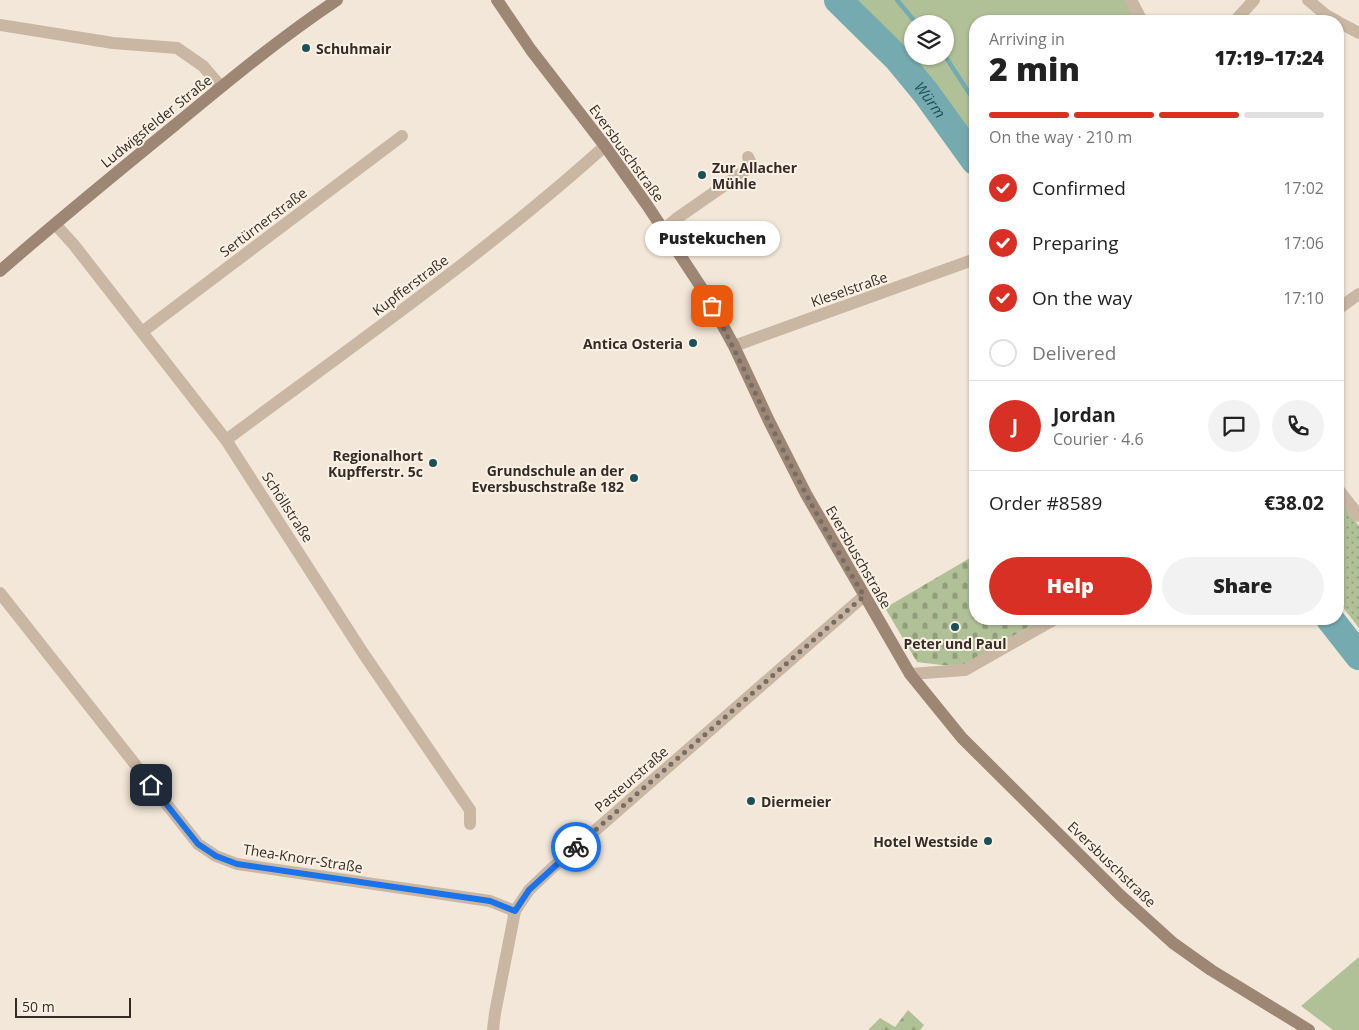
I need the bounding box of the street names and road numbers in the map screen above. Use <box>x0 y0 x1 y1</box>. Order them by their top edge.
street label: Ludwigsfelder Straße <box>96 70 216 172</box>
street label: Eversbuschstraße <box>585 101 669 206</box>
street label: Sertürnerstraße <box>216 183 311 261</box>
street label: Kupfferstraße <box>368 250 452 320</box>
street label: Kleselstraße <box>808 267 890 311</box>
street label: Schöllstraße <box>258 468 318 546</box>
street label: Eversbuschstraße <box>822 502 896 612</box>
street label: Pasteurstraße <box>590 742 672 816</box>
street label: Eversbuschstraße <box>1064 817 1160 911</box>
street label: Thea-Knorr-Straße <box>242 839 364 877</box>

